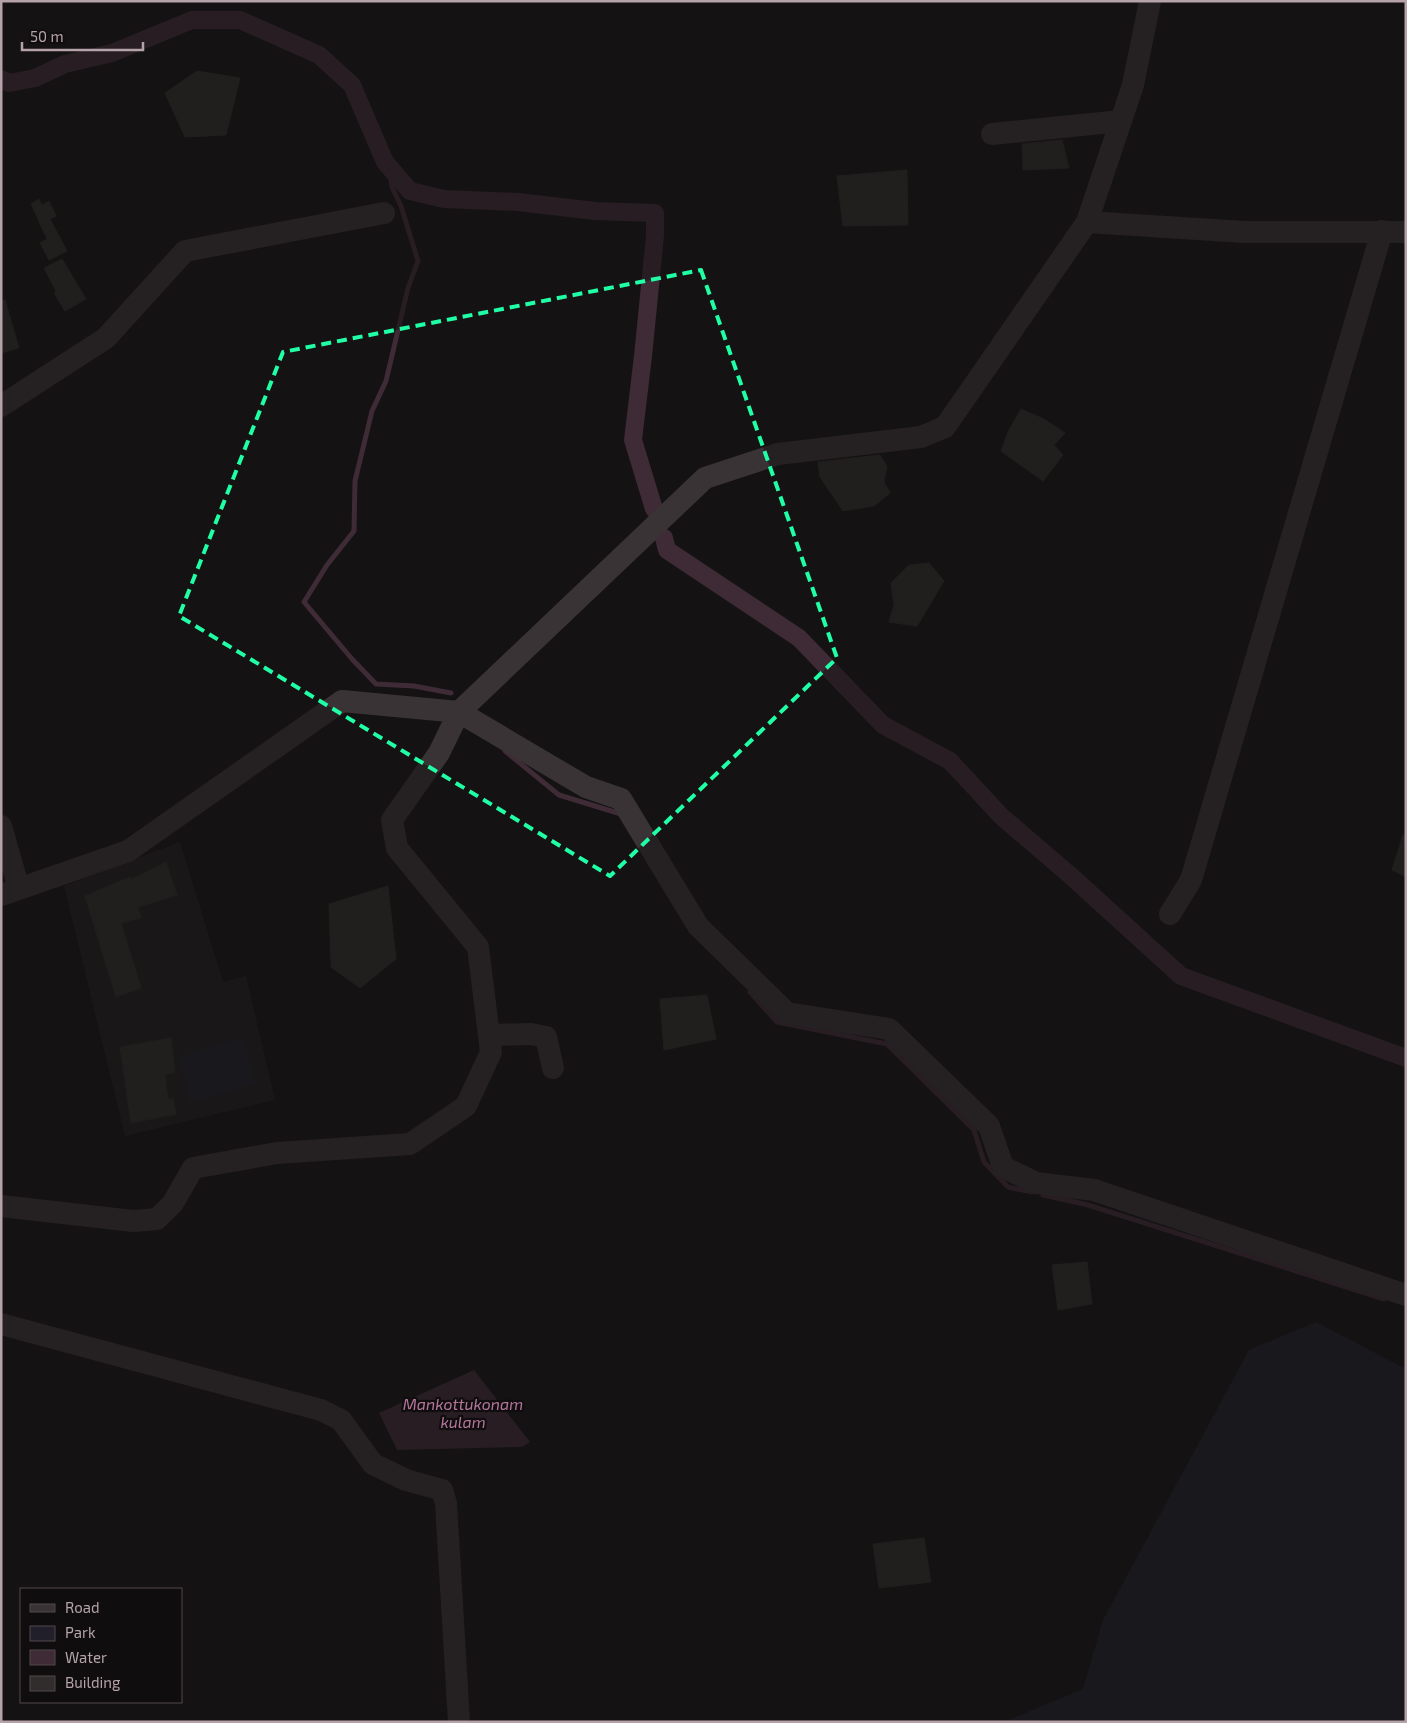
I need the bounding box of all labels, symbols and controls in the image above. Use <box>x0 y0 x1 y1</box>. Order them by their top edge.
scale bar <box>22 20 144 52</box>
text: 50 m <box>30 27 64 45</box>
water label: Mankottukonam kulam <box>403 1394 523 1431</box>
legend <box>20 1588 182 1703</box>
text: Road <box>65 1598 100 1616</box>
text: Park <box>65 1623 96 1641</box>
text: Water <box>65 1648 107 1666</box>
text: Building <box>65 1673 121 1691</box>

